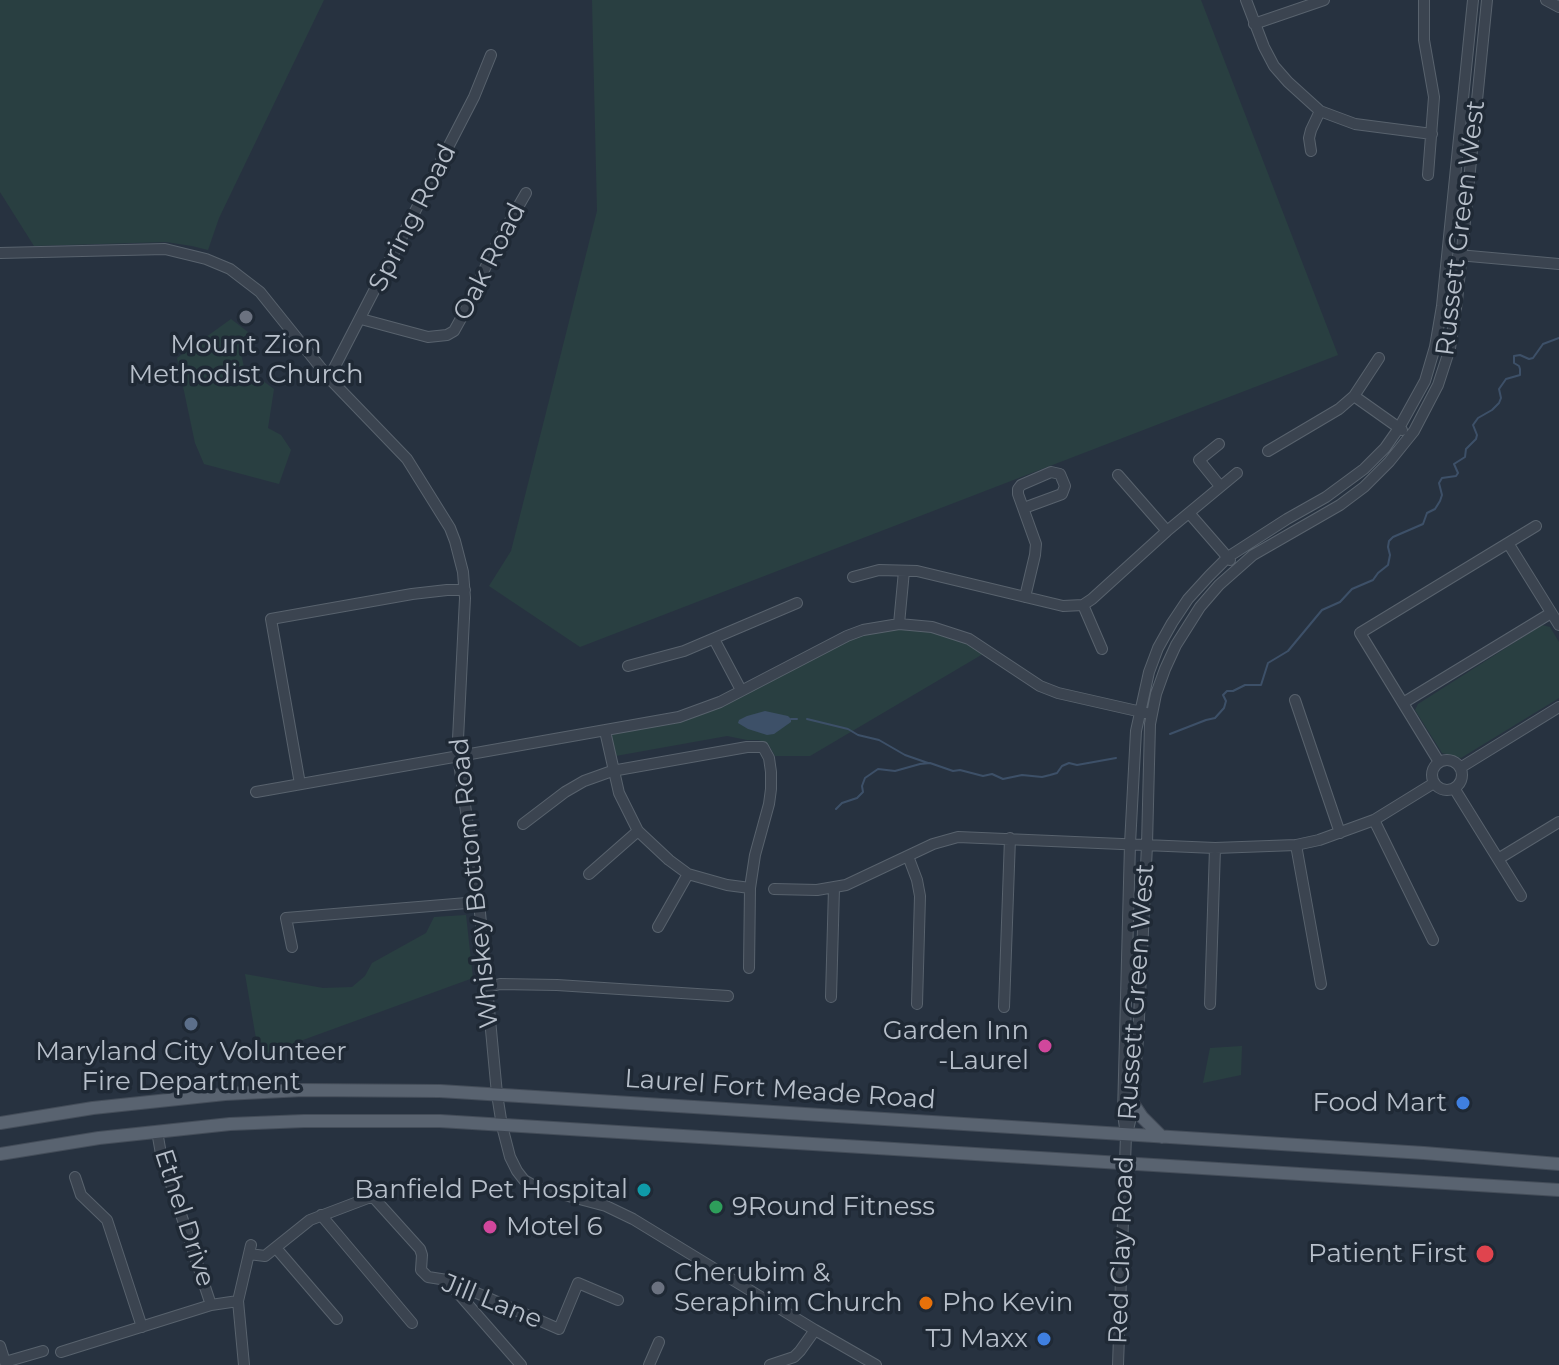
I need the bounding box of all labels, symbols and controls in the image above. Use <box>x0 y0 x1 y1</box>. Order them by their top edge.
street label: Russett Green West <box>1430 98 1492 358</box>
street label: Spring Road <box>363 139 463 297</box>
street label: Oak Road <box>447 198 533 326</box>
marker: Mount Zion Methodist Church <box>237 308 255 326</box>
place label: Mount Zion Methodist Church <box>128 329 364 390</box>
street label: Whiskey Bottom Road <box>444 736 506 1030</box>
street label: Russett Green West <box>1112 863 1162 1121</box>
marker: Maryland City Volunteer Fire Department <box>182 1015 200 1033</box>
place label: Garden Inn -Laurel <box>883 1015 1029 1076</box>
place label: Maryland City Volunteer Fire Department <box>35 1036 347 1098</box>
marker: Garden Inn -Laurel <box>1036 1037 1054 1055</box>
street label: Laurel Fort Meade Road <box>623 1064 937 1116</box>
place label: Food Mart <box>1312 1087 1447 1119</box>
marker: Food Mart <box>1454 1094 1472 1112</box>
street label: Ethel Drive <box>147 1145 221 1291</box>
street label: Red Clay Road <box>1103 1155 1141 1345</box>
place label: Banfield Pet Hospital <box>354 1174 628 1206</box>
marker: Banfield Pet Hospital <box>635 1181 653 1199</box>
place label: 9Round Fitness <box>732 1191 935 1223</box>
marker: 9Round Fitness <box>707 1198 725 1216</box>
place label: Motel 6 <box>506 1211 603 1243</box>
marker: Motel 6 <box>481 1218 499 1236</box>
place label: Patient First <box>1308 1238 1467 1270</box>
marker: Patient First <box>1474 1243 1496 1265</box>
place label: Cherubim & Seraphim Church <box>674 1257 903 1318</box>
street label: Jill Lane <box>438 1268 546 1336</box>
marker: Cherubim & Seraphim Church <box>649 1279 667 1297</box>
place label: Pho Kevin <box>942 1287 1073 1319</box>
marker: Pho Kevin <box>917 1294 935 1312</box>
place label: TJ Maxx <box>926 1323 1028 1355</box>
marker: TJ Maxx <box>1035 1330 1053 1348</box>

